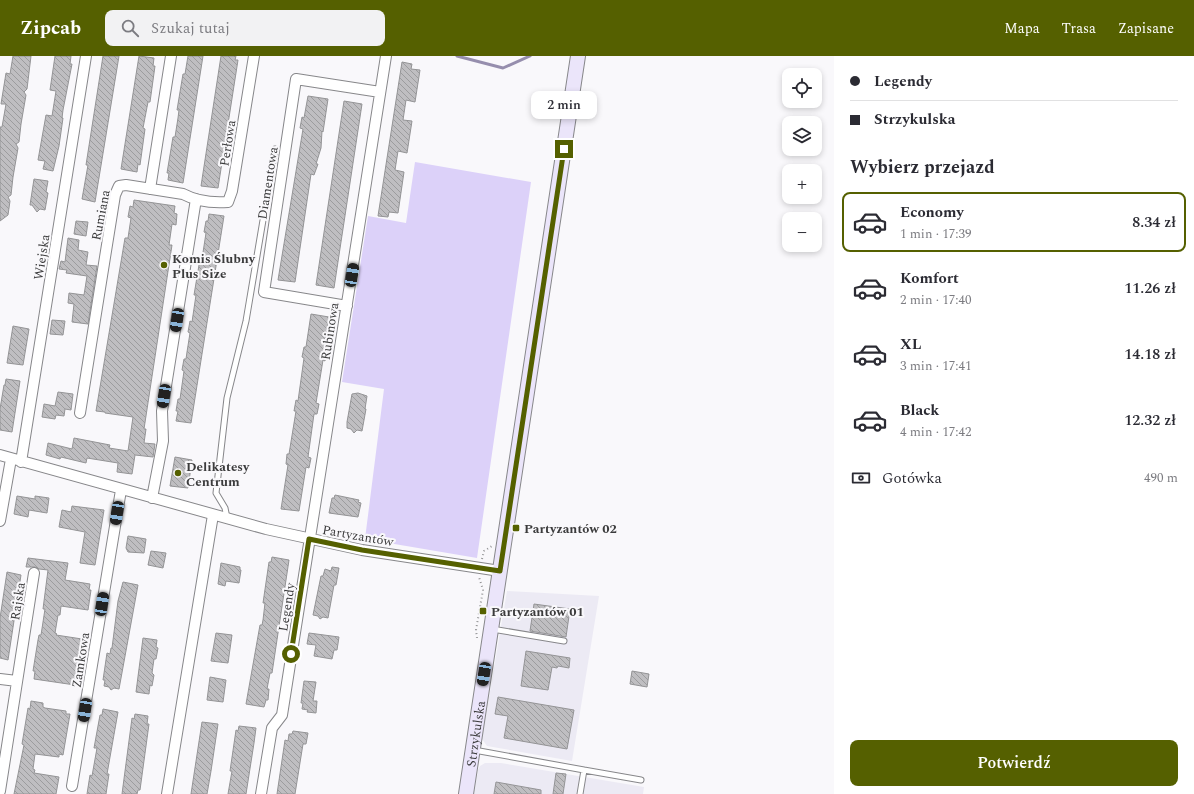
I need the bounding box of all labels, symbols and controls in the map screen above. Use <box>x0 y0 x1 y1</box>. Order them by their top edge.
search box <box>105 10 385 46</box>
text: Zipcab <box>20 14 81 43</box>
icon: search <box>119 17 141 39</box>
text: Szukaj tutaj <box>151 17 230 40</box>
text: Mapa <box>1004 18 1040 39</box>
text: Trasa <box>1062 18 1096 39</box>
text: Zapisane <box>1118 18 1174 39</box>
map controls <box>782 68 822 252</box>
button: locate <box>782 68 822 108</box>
text: Legendy <box>874 70 932 93</box>
callout: 2 min <box>531 91 597 119</box>
text: 2 min <box>547 95 581 115</box>
text: Strzykulska <box>874 108 956 131</box>
button: layers <box>782 116 822 156</box>
street label: Perłowa <box>214 118 242 168</box>
route end <box>555 140 573 158</box>
street label: Diamentowa <box>252 145 284 221</box>
text: Wybierz przejazd <box>850 154 995 181</box>
button: + <box>782 164 822 204</box>
street label: Rumiana <box>86 187 116 242</box>
text: Economy <box>900 201 964 224</box>
icon: car <box>852 204 888 240</box>
text: 8.34 zł <box>1132 211 1176 234</box>
button: − <box>782 212 822 252</box>
text: 1 min · 17:39 <box>900 224 972 244</box>
street label: Wiejska <box>29 232 56 281</box>
place label: Komis Ślubny Plus Size <box>172 249 256 284</box>
marker: Komis Ślubny Plus Size <box>159 260 169 270</box>
car <box>344 262 360 288</box>
text: Komfort <box>900 267 959 290</box>
icon: car <box>852 270 888 306</box>
text: 11.26 zł <box>1124 277 1176 300</box>
text: 2 min · 17:40 <box>900 290 972 310</box>
street label: Rubinowa <box>316 300 344 361</box>
car <box>169 307 185 333</box>
text: XL <box>900 333 921 356</box>
icon: car <box>852 336 888 372</box>
text: 14.18 zł <box>1124 343 1176 366</box>
text: 3 min · 17:41 <box>900 356 972 376</box>
car <box>156 383 172 409</box>
text: Black <box>900 399 939 422</box>
icon: car <box>852 402 888 438</box>
text: 12.32 zł <box>1124 409 1176 432</box>
text: 4 min · 17:42 <box>900 422 972 442</box>
place label: Delikatesy Centrum <box>186 457 250 492</box>
icon: cash <box>850 467 872 489</box>
text: Gotówka <box>882 467 942 490</box>
marker: Delikatesy Centrum <box>173 468 183 478</box>
text: 490 m <box>1144 468 1178 488</box>
car <box>109 500 125 526</box>
place label: Partyzantów 02 <box>524 519 617 539</box>
street label: Partyzantów <box>321 520 396 552</box>
marker: Partyzantów 02 <box>511 523 521 533</box>
street label: Rajska <box>5 580 31 622</box>
street label: Legendy <box>273 581 301 633</box>
car <box>94 591 110 617</box>
place label: Partyzantów 01 <box>491 602 584 622</box>
marker: Partyzantów 01 <box>478 606 488 616</box>
street label: Zamkowa <box>67 630 95 689</box>
route start <box>282 645 300 663</box>
car <box>476 661 492 687</box>
car <box>77 697 93 723</box>
street label: Strzykulska <box>461 699 491 768</box>
button: Potwierdź <box>850 740 1178 786</box>

